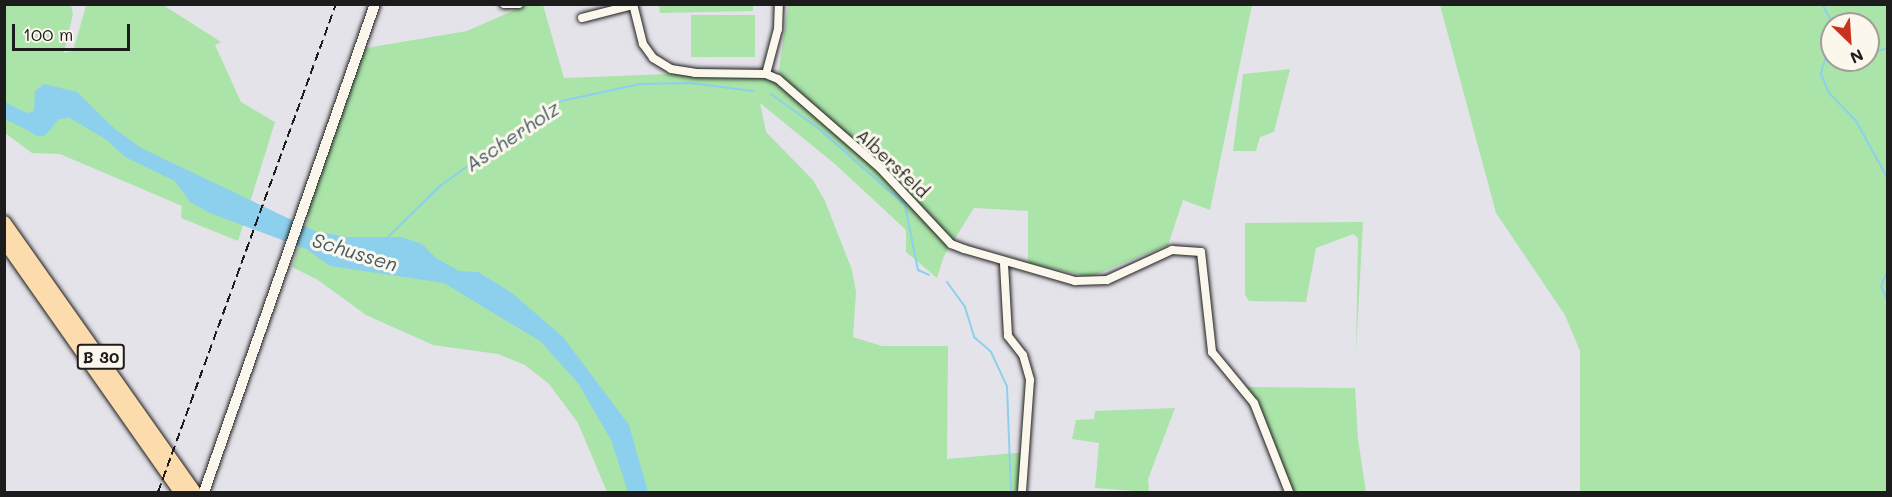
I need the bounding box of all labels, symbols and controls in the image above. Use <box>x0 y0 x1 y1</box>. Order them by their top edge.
scale bar <box>15 12 134 50</box>
north arrow <box>1820 12 1880 72</box>
text: 100 m <box>23 22 73 46</box>
text: N <box>1847 45 1867 69</box>
water label: Ascherholz <box>460 96 564 176</box>
street label: Albersfeld <box>852 124 934 202</box>
water label: Schussen <box>309 228 401 276</box>
road number: B 30 <box>76 344 126 370</box>

